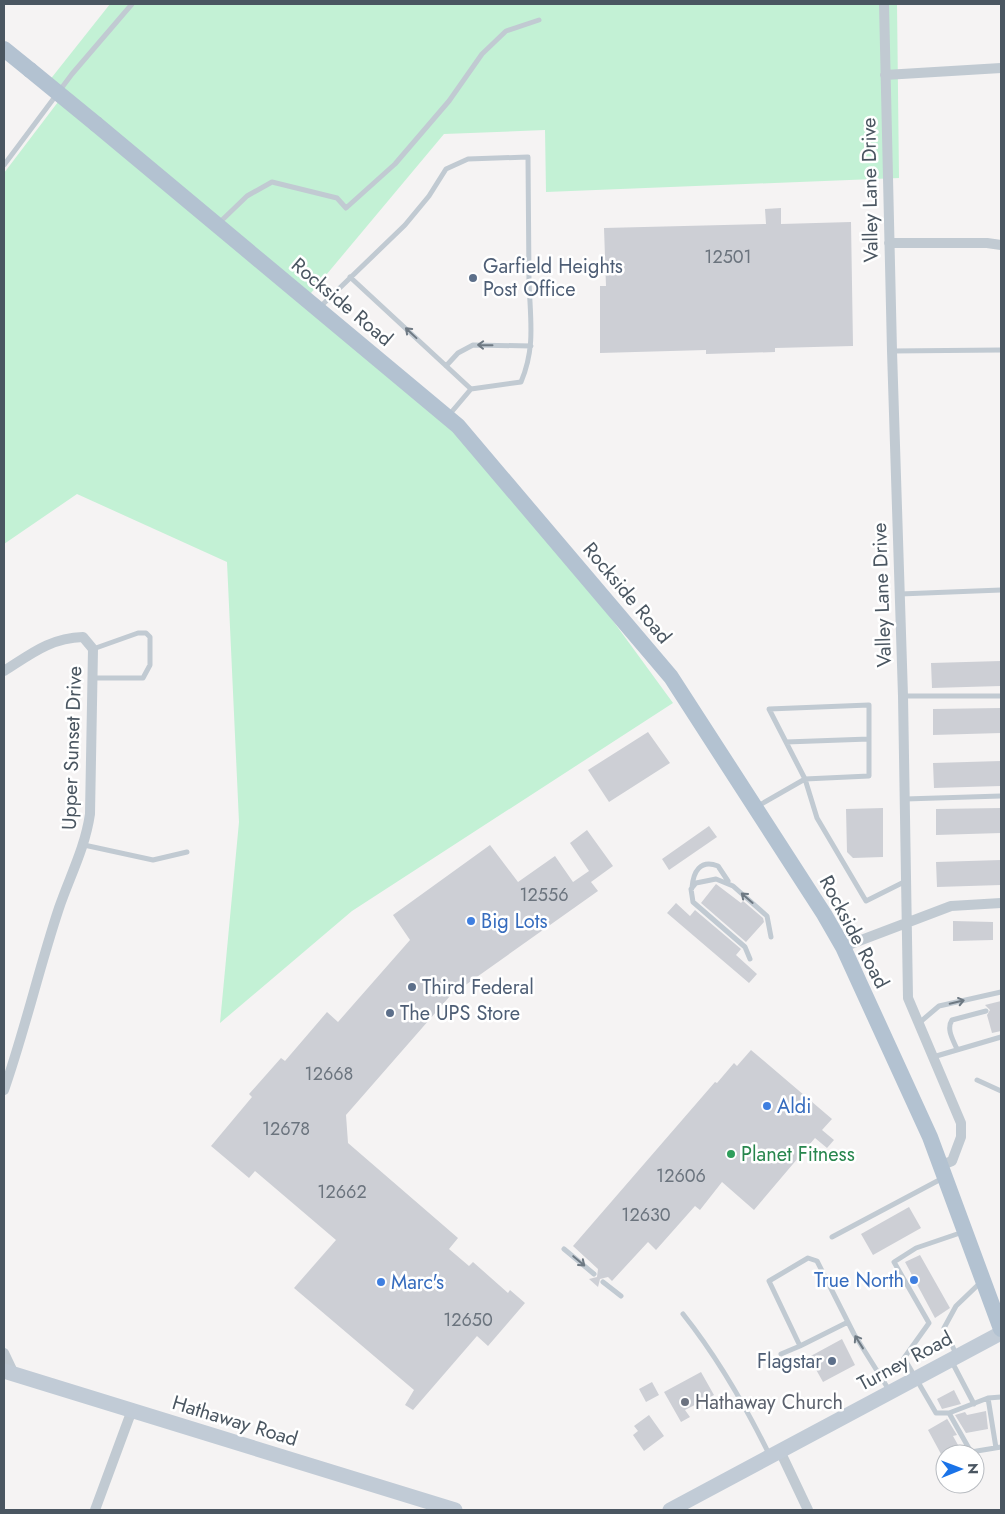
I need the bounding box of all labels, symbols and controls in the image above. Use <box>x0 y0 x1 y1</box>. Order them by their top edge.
street label: Valley Lane Drive <box>854 117 886 263</box>
house number: 12501 <box>704 244 752 270</box>
street label: Rockside Road <box>285 251 399 353</box>
place label: Garfield Heights Post Office <box>483 252 623 304</box>
marker: Garfield Heights Post Office <box>467 272 479 284</box>
one-way arrow <box>404 327 417 339</box>
one-way arrow <box>477 340 493 350</box>
street label: Valley Lane Drive <box>865 522 899 668</box>
street label: Rockside Road <box>576 536 678 650</box>
street label: Upper Sunset Drive <box>55 666 89 830</box>
street label: Rockside Road <box>812 870 896 994</box>
house number: 12556 <box>519 882 569 908</box>
one-way arrow <box>741 893 754 904</box>
place label: Big Lots <box>481 907 548 936</box>
marker: Big Lots <box>465 915 477 927</box>
place label: Third Federal <box>422 973 534 1002</box>
marker: Third Federal <box>406 981 418 993</box>
one-way arrow <box>948 997 964 1006</box>
place label: The UPS Store <box>400 999 520 1028</box>
marker: The UPS Store <box>384 1007 396 1019</box>
house number: 12668 <box>305 1061 353 1087</box>
place label: Aldi <box>777 1092 811 1121</box>
marker: Aldi <box>761 1100 773 1112</box>
house number: 12678 <box>262 1116 310 1142</box>
place label: Planet Fitness <box>741 1140 855 1169</box>
marker: Planet Fitness <box>725 1148 737 1160</box>
house number: 12606 <box>656 1163 706 1189</box>
house number: 12662 <box>317 1179 367 1205</box>
house number: 12630 <box>621 1202 671 1228</box>
one-way arrow <box>573 1256 586 1267</box>
place label: True North <box>814 1266 904 1295</box>
place label: Marc's <box>391 1268 444 1297</box>
marker: True North <box>908 1274 920 1286</box>
marker: Marc's <box>375 1276 387 1288</box>
house number: 12650 <box>443 1307 493 1333</box>
street label: Turney Road <box>853 1324 957 1398</box>
one-way arrow <box>854 1336 864 1350</box>
place label: Flagstar <box>757 1347 822 1376</box>
marker: Flagstar <box>826 1355 838 1367</box>
street label: Hathaway Road <box>169 1388 301 1454</box>
place label: Hathaway Church <box>695 1388 843 1417</box>
marker: Hathaway Church <box>679 1396 691 1408</box>
north arrow <box>935 1444 985 1494</box>
text: N <box>963 1463 983 1475</box>

